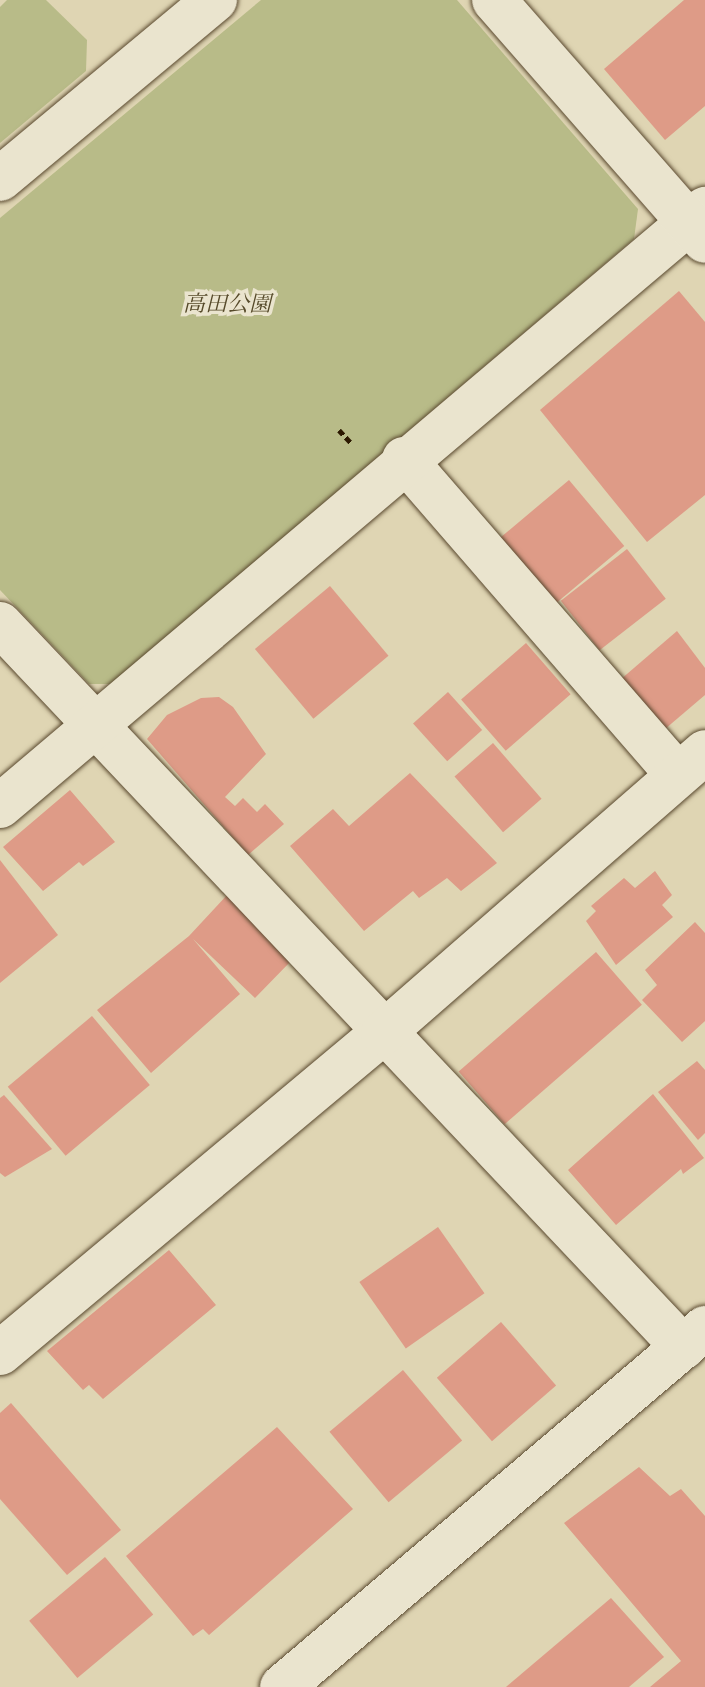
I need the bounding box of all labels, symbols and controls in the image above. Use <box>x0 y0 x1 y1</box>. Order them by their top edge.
park label: 高田公園 <box>183 293 271 319</box>

